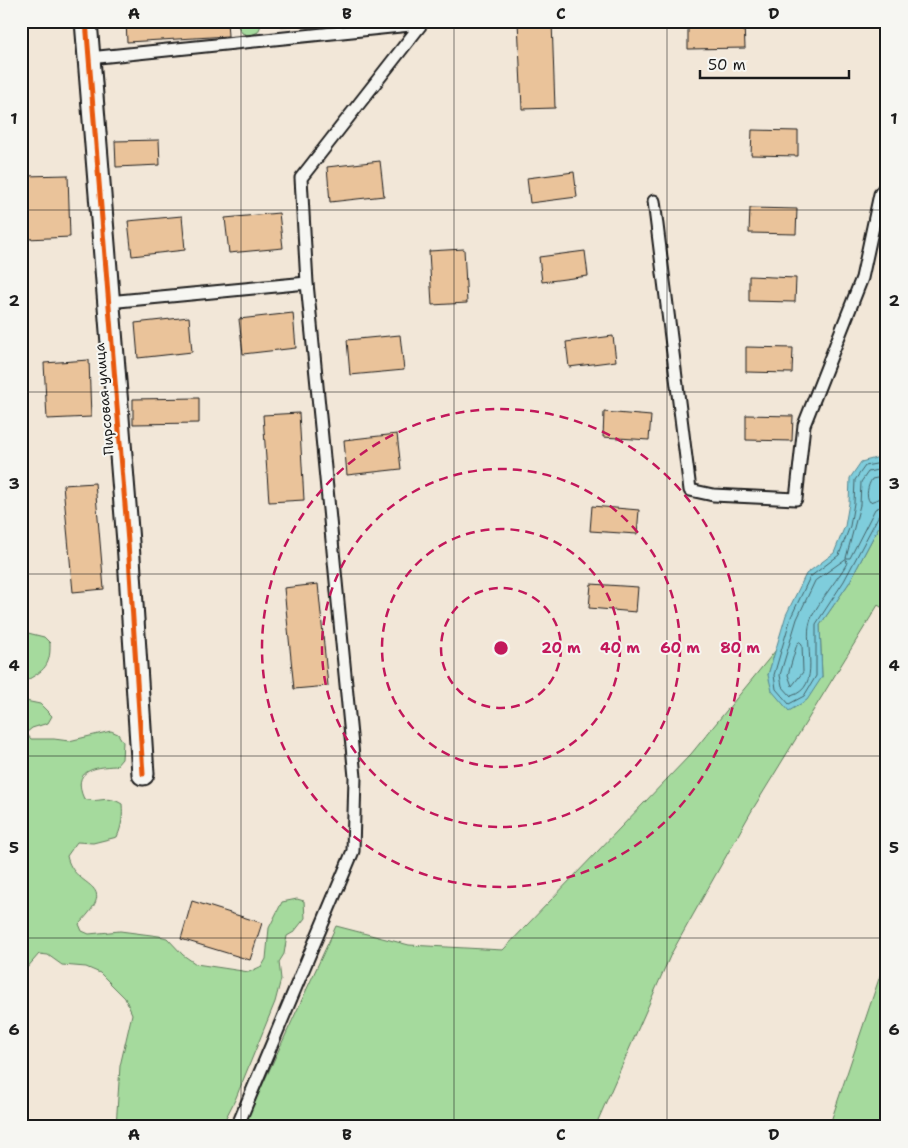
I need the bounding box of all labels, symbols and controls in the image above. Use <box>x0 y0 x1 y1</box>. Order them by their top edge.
text: A <box>128 3 140 24</box>
text: B <box>342 3 352 24</box>
text: C <box>556 3 566 24</box>
text: D <box>768 3 780 24</box>
scale bar <box>700 48 849 80</box>
text: 50 m <box>708 55 746 75</box>
text: 1 <box>10 108 18 129</box>
text: 1 <box>890 108 898 129</box>
text: 2 <box>8 290 20 311</box>
text: 2 <box>888 290 900 311</box>
street label: Пирсовая улица <box>90 342 118 456</box>
text: 3 <box>8 473 20 494</box>
text: 3 <box>888 473 900 494</box>
text: 20 m <box>541 638 581 658</box>
text: 40 m <box>600 638 640 658</box>
text: 60 m <box>660 638 700 658</box>
text: 80 m <box>720 638 760 658</box>
centre of rings <box>492 639 510 657</box>
text: 4 <box>8 655 20 676</box>
text: 4 <box>888 655 900 676</box>
text: 5 <box>9 837 19 858</box>
text: 5 <box>889 837 899 858</box>
text: 6 <box>8 1019 20 1040</box>
text: 6 <box>888 1019 900 1040</box>
text: A <box>128 1124 140 1145</box>
text: B <box>342 1124 352 1145</box>
text: C <box>556 1124 566 1145</box>
text: D <box>768 1124 780 1145</box>

